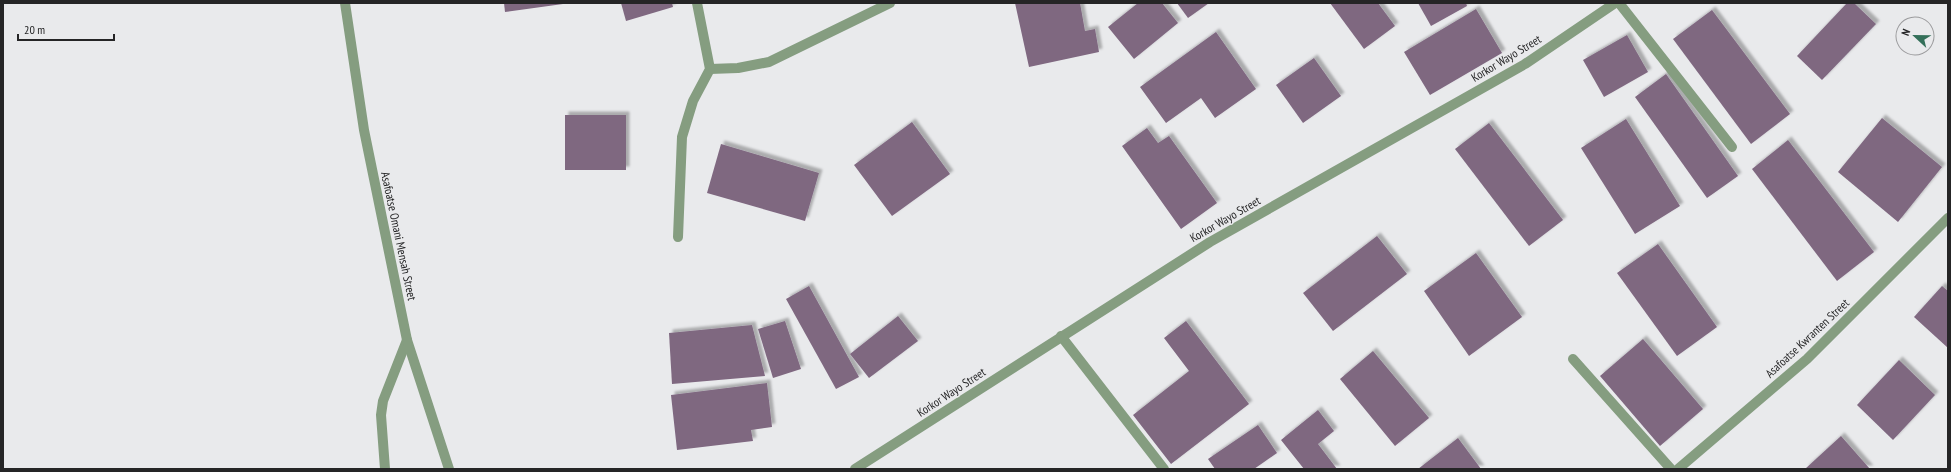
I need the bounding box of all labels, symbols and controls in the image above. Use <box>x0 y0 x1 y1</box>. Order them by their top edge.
scale bar <box>18 16 114 42</box>
north arrow <box>1895 16 1935 56</box>
text: 20 m <box>24 22 45 37</box>
text: N <box>1898 27 1913 38</box>
street label: Korkor Wayo Street <box>1468 31 1544 85</box>
street label: Asafoatse Omani Mensah Street <box>378 170 420 302</box>
street label: Korkor Wayo Street <box>1187 192 1263 245</box>
street label: Asafoatse Kwranten Street <box>1762 295 1852 381</box>
street label: Korkor Wayo Street <box>914 364 989 420</box>

